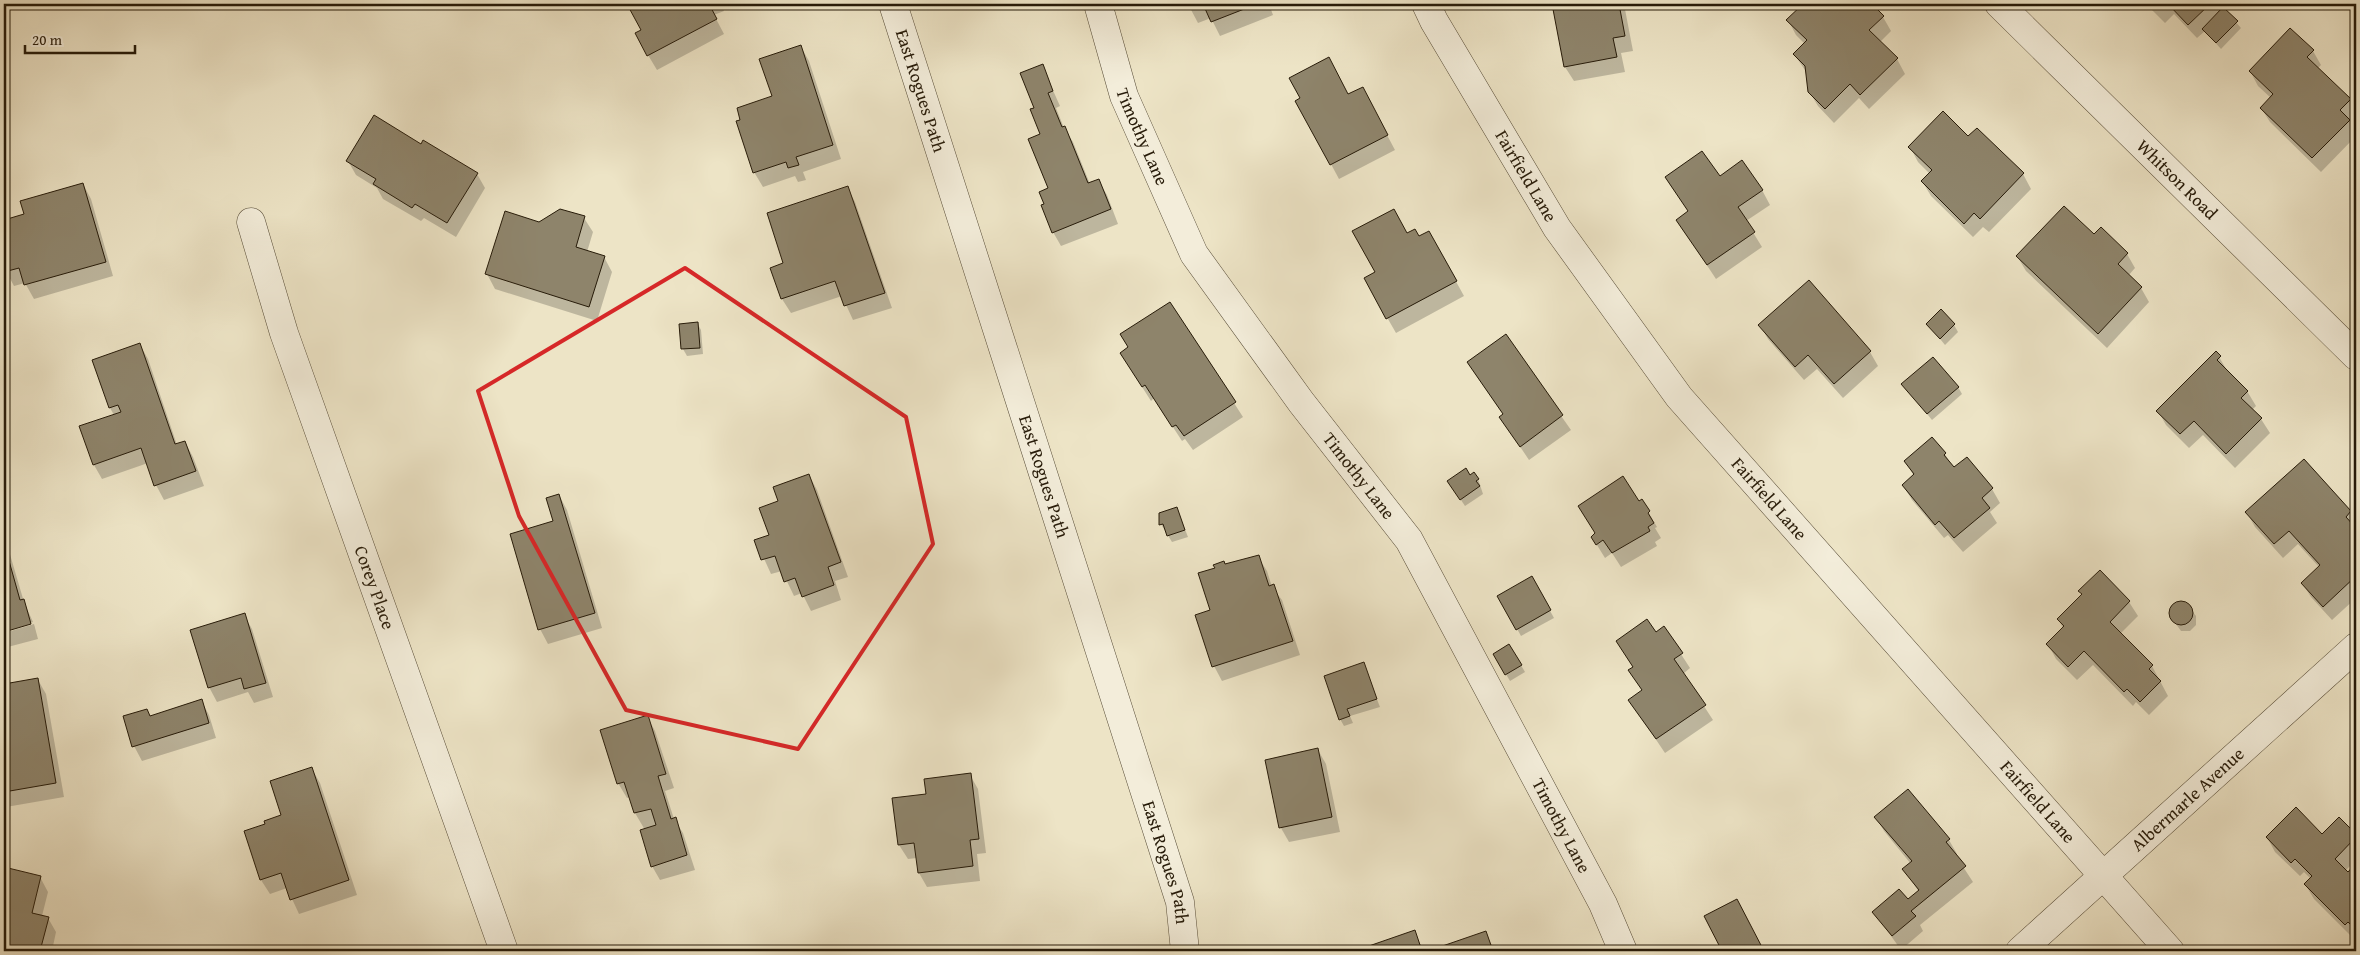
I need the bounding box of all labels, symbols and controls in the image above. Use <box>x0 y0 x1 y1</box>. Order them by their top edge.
scale bar <box>25 22 135 54</box>
street label: East Rogues Path <box>889 26 953 155</box>
text: 20 m <box>32 29 63 50</box>
street label: Timothy Lane <box>1109 85 1176 190</box>
street label: Fairfield Lane <box>1489 125 1564 227</box>
street label: Whitson Road <box>2131 133 2224 226</box>
street label: East Rogues Path <box>1012 411 1077 541</box>
street label: Timothy Lane <box>1317 426 1402 525</box>
street label: Fairfield Lane <box>1725 451 1814 546</box>
street label: Corey Place <box>348 542 402 633</box>
street label: Albermarle Avenue <box>2125 740 2250 858</box>
street label: Fairfield Lane <box>1994 754 2082 849</box>
street label: Timothy Lane <box>1525 773 1598 878</box>
street label: East Rogues Path <box>1135 797 1196 925</box>

